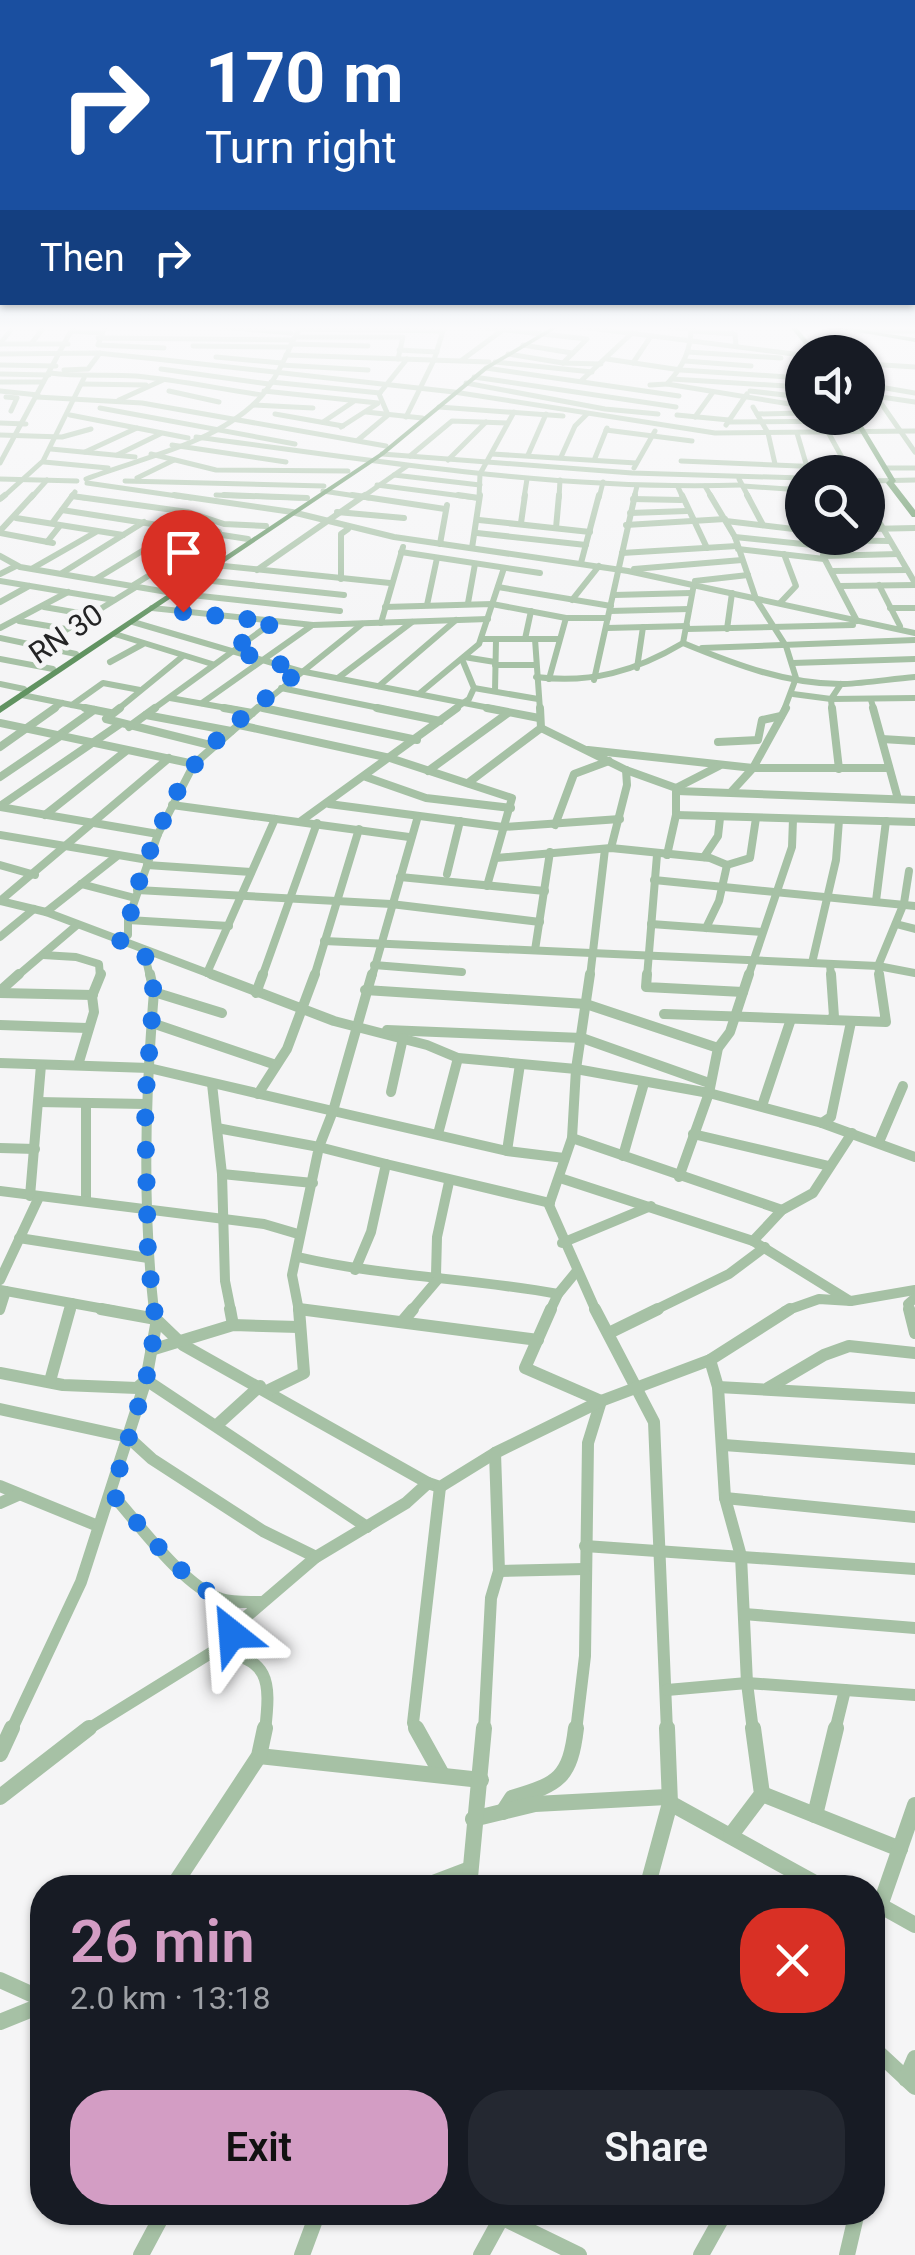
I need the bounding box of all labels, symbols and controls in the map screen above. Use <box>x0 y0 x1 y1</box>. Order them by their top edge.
text: 170 m <box>205 37 404 119</box>
icon: right <box>40 40 170 170</box>
text: Turn right <box>205 121 397 174</box>
icon: right <box>145 230 200 285</box>
text: Then <box>40 236 125 280</box>
map controls <box>785 335 885 555</box>
button: sound <box>785 335 885 435</box>
button: search <box>785 455 885 555</box>
pin <box>141 510 226 613</box>
icon: arrive <box>156 525 211 580</box>
street label: RN 30 <box>22 596 109 671</box>
position arrow <box>180 1582 284 1686</box>
text: 26 min <box>70 1906 255 1977</box>
button: close <box>740 1908 845 2013</box>
text: 2.0 km · 13:18 <box>70 1979 271 2017</box>
button: Exit <box>70 2090 448 2205</box>
button: Share <box>468 2090 845 2205</box>

